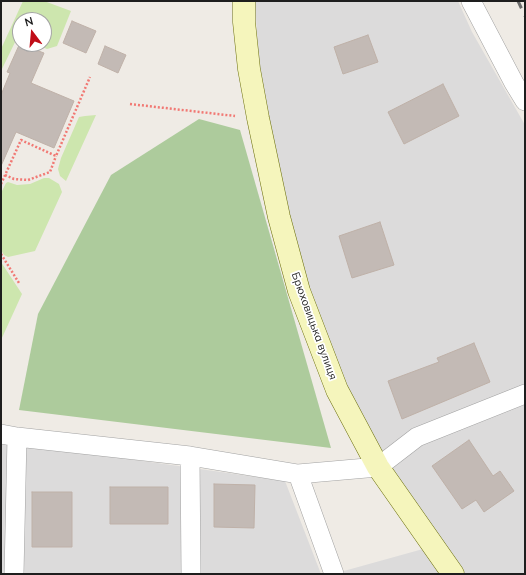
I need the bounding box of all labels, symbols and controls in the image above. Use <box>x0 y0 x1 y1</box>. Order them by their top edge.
north arrow <box>12 12 52 52</box>
text: N <box>23 14 35 29</box>
street label: Брюховицька вулиця <box>288 270 340 382</box>

